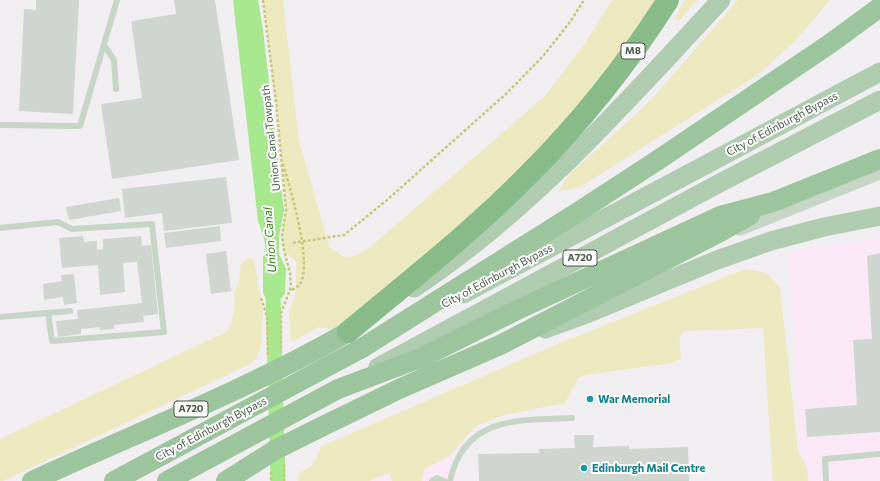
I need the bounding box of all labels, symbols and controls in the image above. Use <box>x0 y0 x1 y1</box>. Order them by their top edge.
road number: M8 <box>621 43 645 59</box>
street label: Union Canal Towpath <box>259 84 283 192</box>
street label: City of Edinburgh Bypass <box>724 89 840 159</box>
water label: Union Canal <box>261 207 279 273</box>
street label: City of Edinburgh Bypass <box>439 241 555 311</box>
road number: A720 <box>563 250 597 266</box>
place label: War Memorial <box>598 392 670 406</box>
street label: City of Edinburgh Bypass <box>153 394 269 464</box>
marker: War Memorial <box>585 394 595 404</box>
road number: A720 <box>174 401 208 417</box>
place label: Edinburgh Mail Centre <box>592 461 705 475</box>
marker: Edinburgh Mail Centre <box>579 463 589 473</box>

